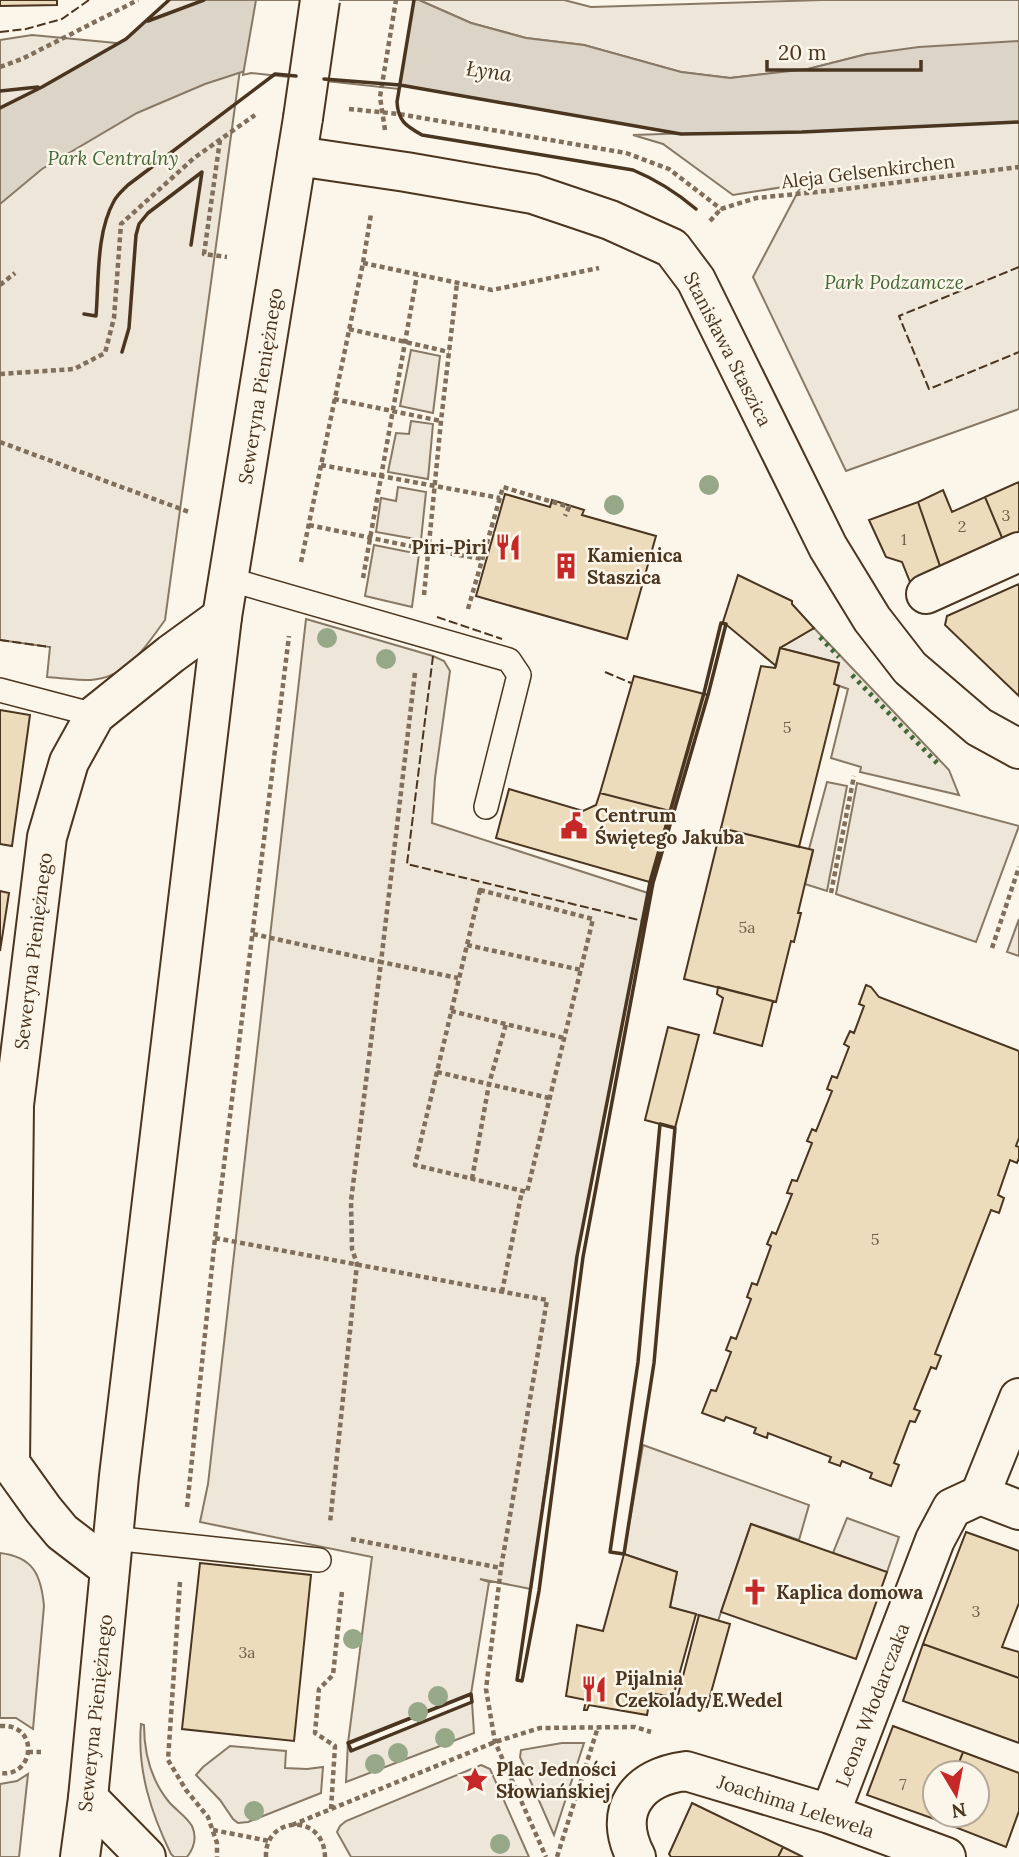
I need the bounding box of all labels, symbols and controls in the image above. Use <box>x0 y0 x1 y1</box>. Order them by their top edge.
scale bar <box>767 28 921 72</box>
text: 20 m <box>778 39 827 66</box>
water label: Łyna <box>464 54 514 88</box>
park label: Park Centralny <box>47 146 179 170</box>
street label: Aleja Gelsenkirchen <box>779 148 956 194</box>
street label: Stanisława Staszica <box>679 268 777 430</box>
park label: Park Podzamcze <box>824 270 964 294</box>
street label: Seweryna Pieniężnego <box>233 286 287 486</box>
house number: 3 <box>1002 505 1011 525</box>
house number: 2 <box>958 516 966 536</box>
house number: 1 <box>901 529 907 549</box>
restaurant icon: Piri-Piri <box>493 532 523 562</box>
place label: Piri-Piri <box>411 535 487 559</box>
place label: Kamienica Staszica <box>587 543 682 589</box>
building icon: Kamienica Staszica <box>551 551 581 581</box>
house number: 5 <box>783 717 791 737</box>
place label: Centrum Świętego Jakuba <box>595 803 744 849</box>
public building icon: Centrum Świętego Jakuba <box>559 811 589 841</box>
street label: Seweryna Pieniężnego <box>9 851 57 1051</box>
house number: 5a <box>739 917 755 937</box>
house number: 5 <box>871 1229 879 1249</box>
church icon: Kaplica domowa <box>740 1577 770 1607</box>
place label: Kaplica domowa <box>776 1580 923 1604</box>
house number: 3 <box>972 1601 981 1621</box>
street label: Seweryna Pieniężnego <box>73 1613 117 1813</box>
street label: Leona Włodarczaka <box>830 1619 914 1790</box>
house number: 3a <box>238 1642 256 1662</box>
place label: Pijalnia Czekolady E.Wedel <box>615 1666 783 1712</box>
restaurant icon: Pijalnia Czekolady E.Wedel <box>579 1674 609 1704</box>
place label: Plac Jedności Słowiańskiej <box>496 1757 616 1803</box>
north arrow <box>921 1759 991 1829</box>
place icon: Plac Jedności Słowiańskiej <box>460 1765 490 1795</box>
street label: Joachima Lelewela <box>714 1769 878 1843</box>
house number: 7 <box>899 1774 907 1794</box>
text: N <box>949 1798 968 1824</box>

